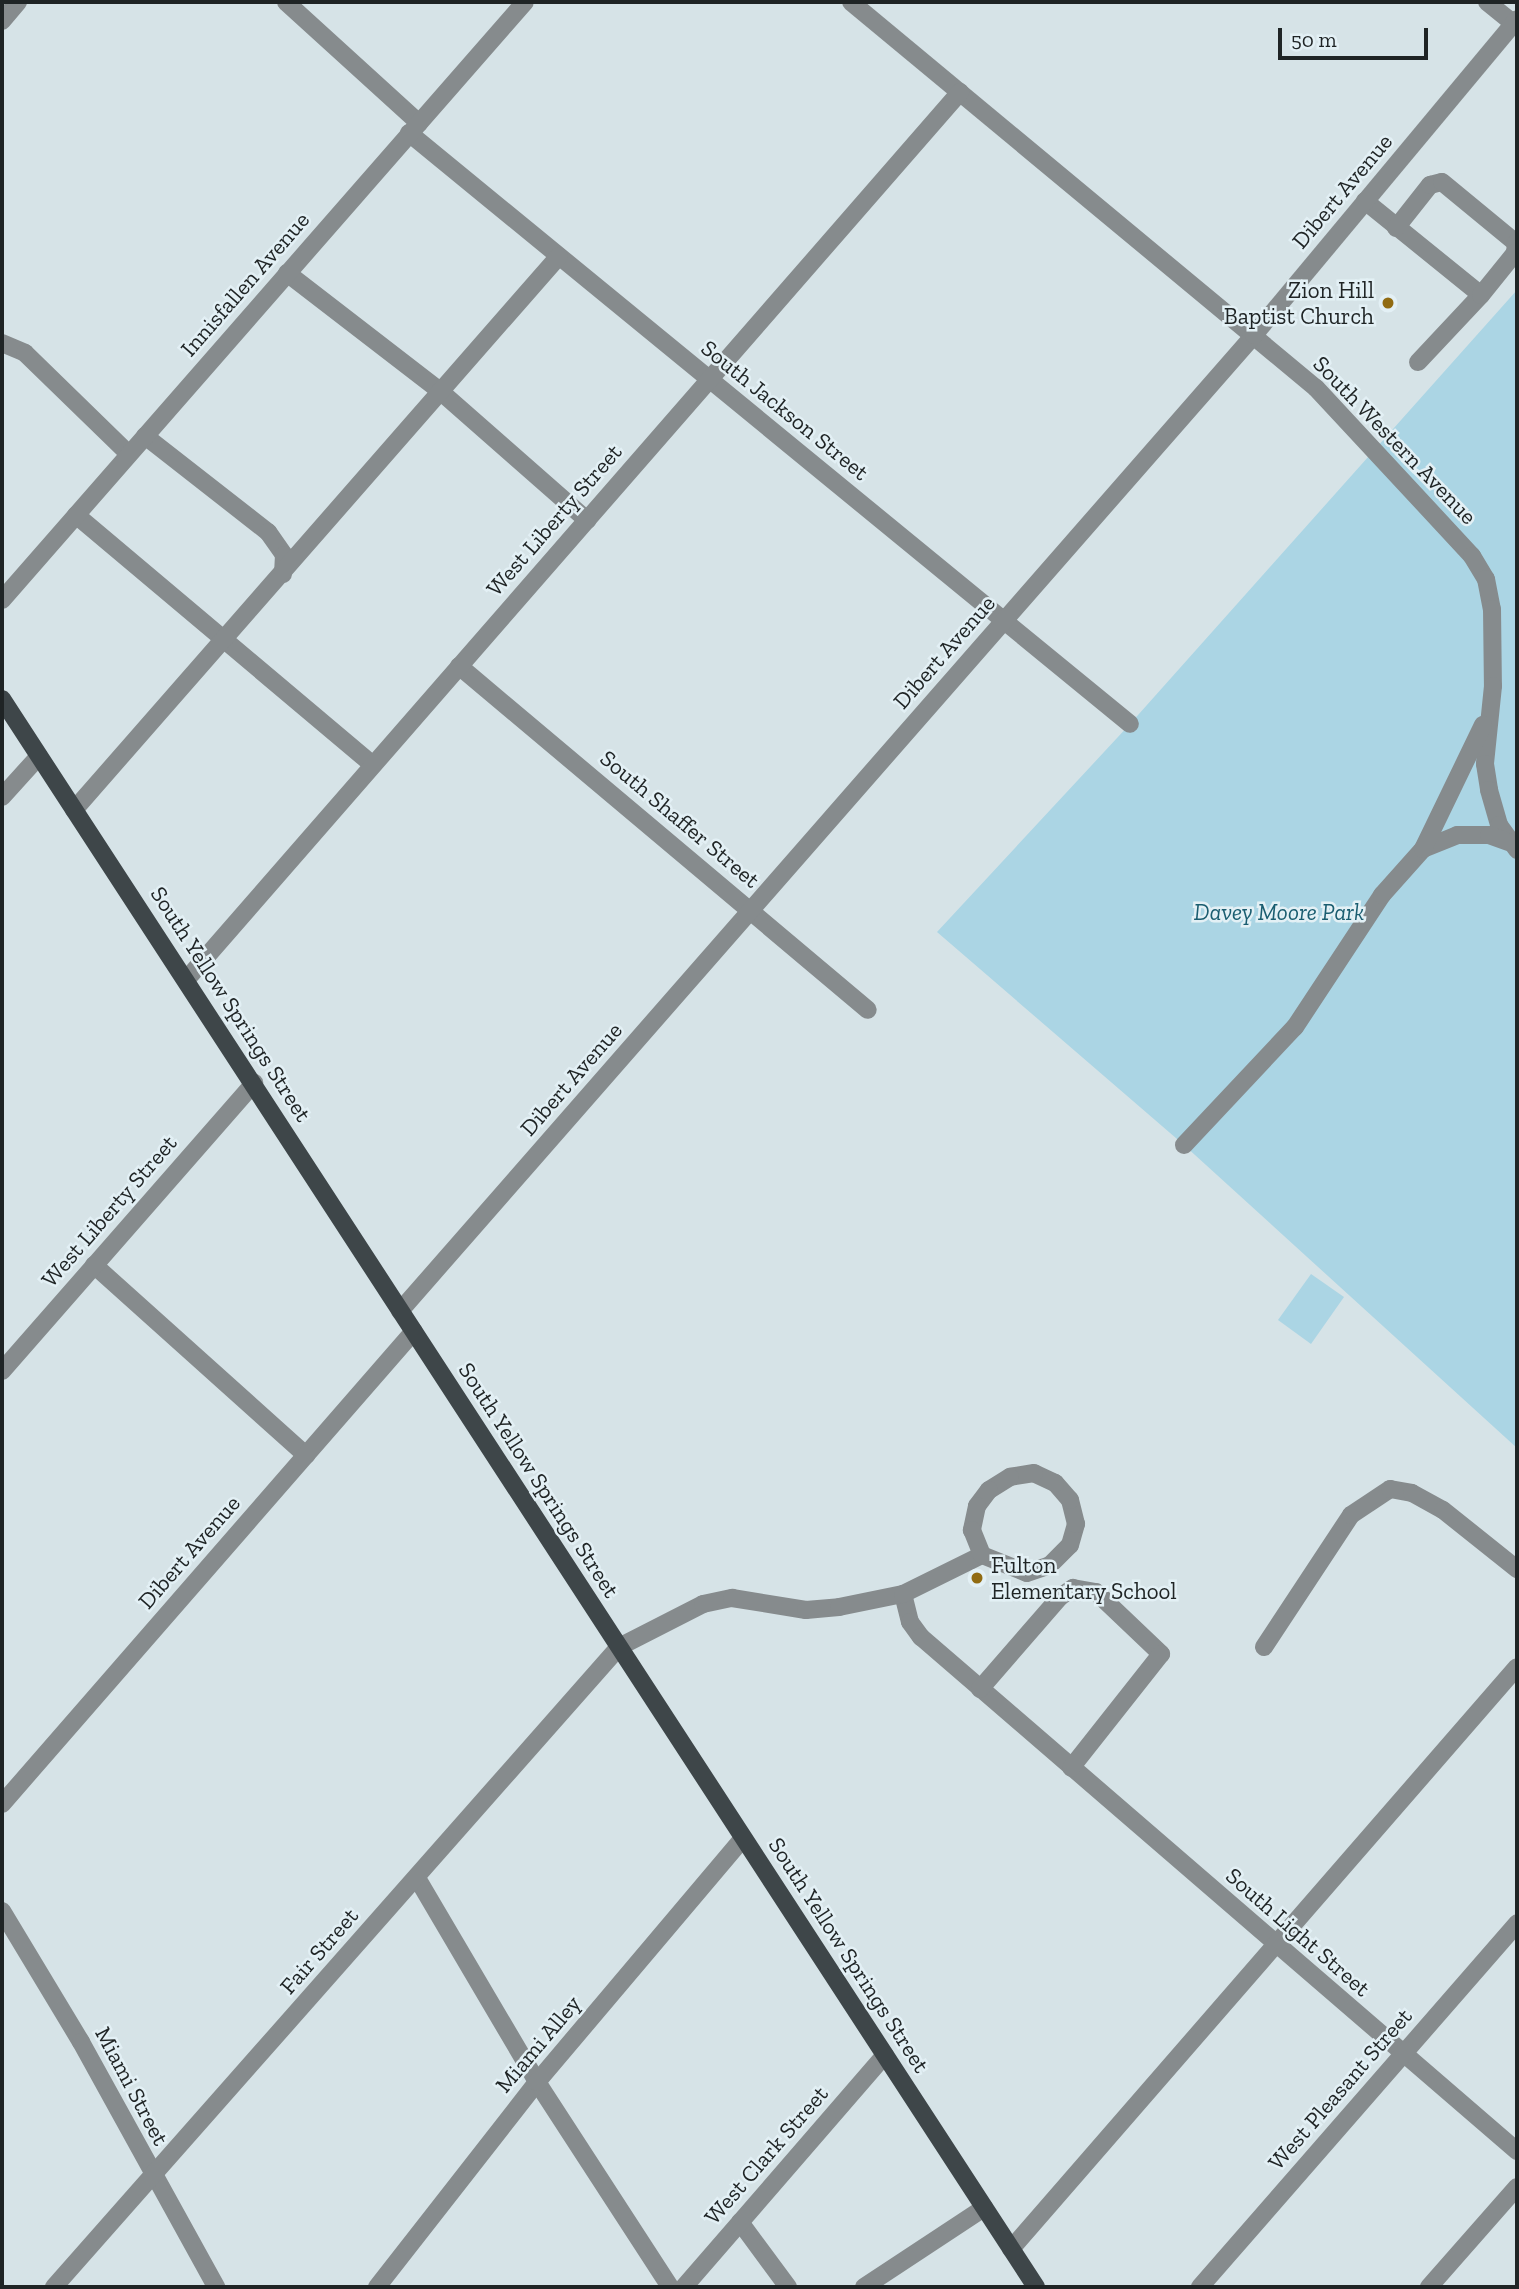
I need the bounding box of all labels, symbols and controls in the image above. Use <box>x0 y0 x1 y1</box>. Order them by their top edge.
scale bar <box>1281 14 1432 58</box>
text: 50 m <box>1291 27 1337 52</box>
street label: Dibert Avenue <box>1286 128 1398 254</box>
street label: Innisfallen Avenue <box>175 206 315 362</box>
place label: Zion Hill Baptist Church <box>1224 276 1374 330</box>
marker: Zion Hill Baptist Church <box>1380 295 1396 311</box>
street label: South Jackson Street <box>695 334 875 486</box>
street label: South Western Avenue <box>1307 349 1483 531</box>
street label: West Liberty Street <box>480 438 628 602</box>
street label: Dibert Avenue <box>887 589 1001 715</box>
street label: South Shaffer Street <box>594 744 766 894</box>
street label: South Yellow Springs Street <box>144 881 318 1127</box>
park label: Davey Moore Park <box>1194 898 1364 926</box>
street label: Dibert Avenue <box>514 1016 628 1142</box>
street label: West Liberty Street <box>35 1129 183 1293</box>
street label: South Yellow Springs Street <box>452 1357 626 1603</box>
street label: Dibert Avenue <box>132 1489 246 1615</box>
place label: Fulton Elementary School <box>991 1551 1177 1605</box>
marker: Fulton Elementary School <box>969 1570 985 1586</box>
street label: South Yellow Springs Street <box>762 1832 936 2078</box>
street label: South Light Street <box>1220 1862 1376 2002</box>
street label: Fair Street <box>274 1902 364 2000</box>
street label: Miami Alley <box>489 1990 587 2098</box>
street label: West Pleasant Street <box>1262 2003 1418 2175</box>
street label: Miami Street <box>89 2022 175 2150</box>
street label: West Clark Street <box>698 2080 834 2230</box>

